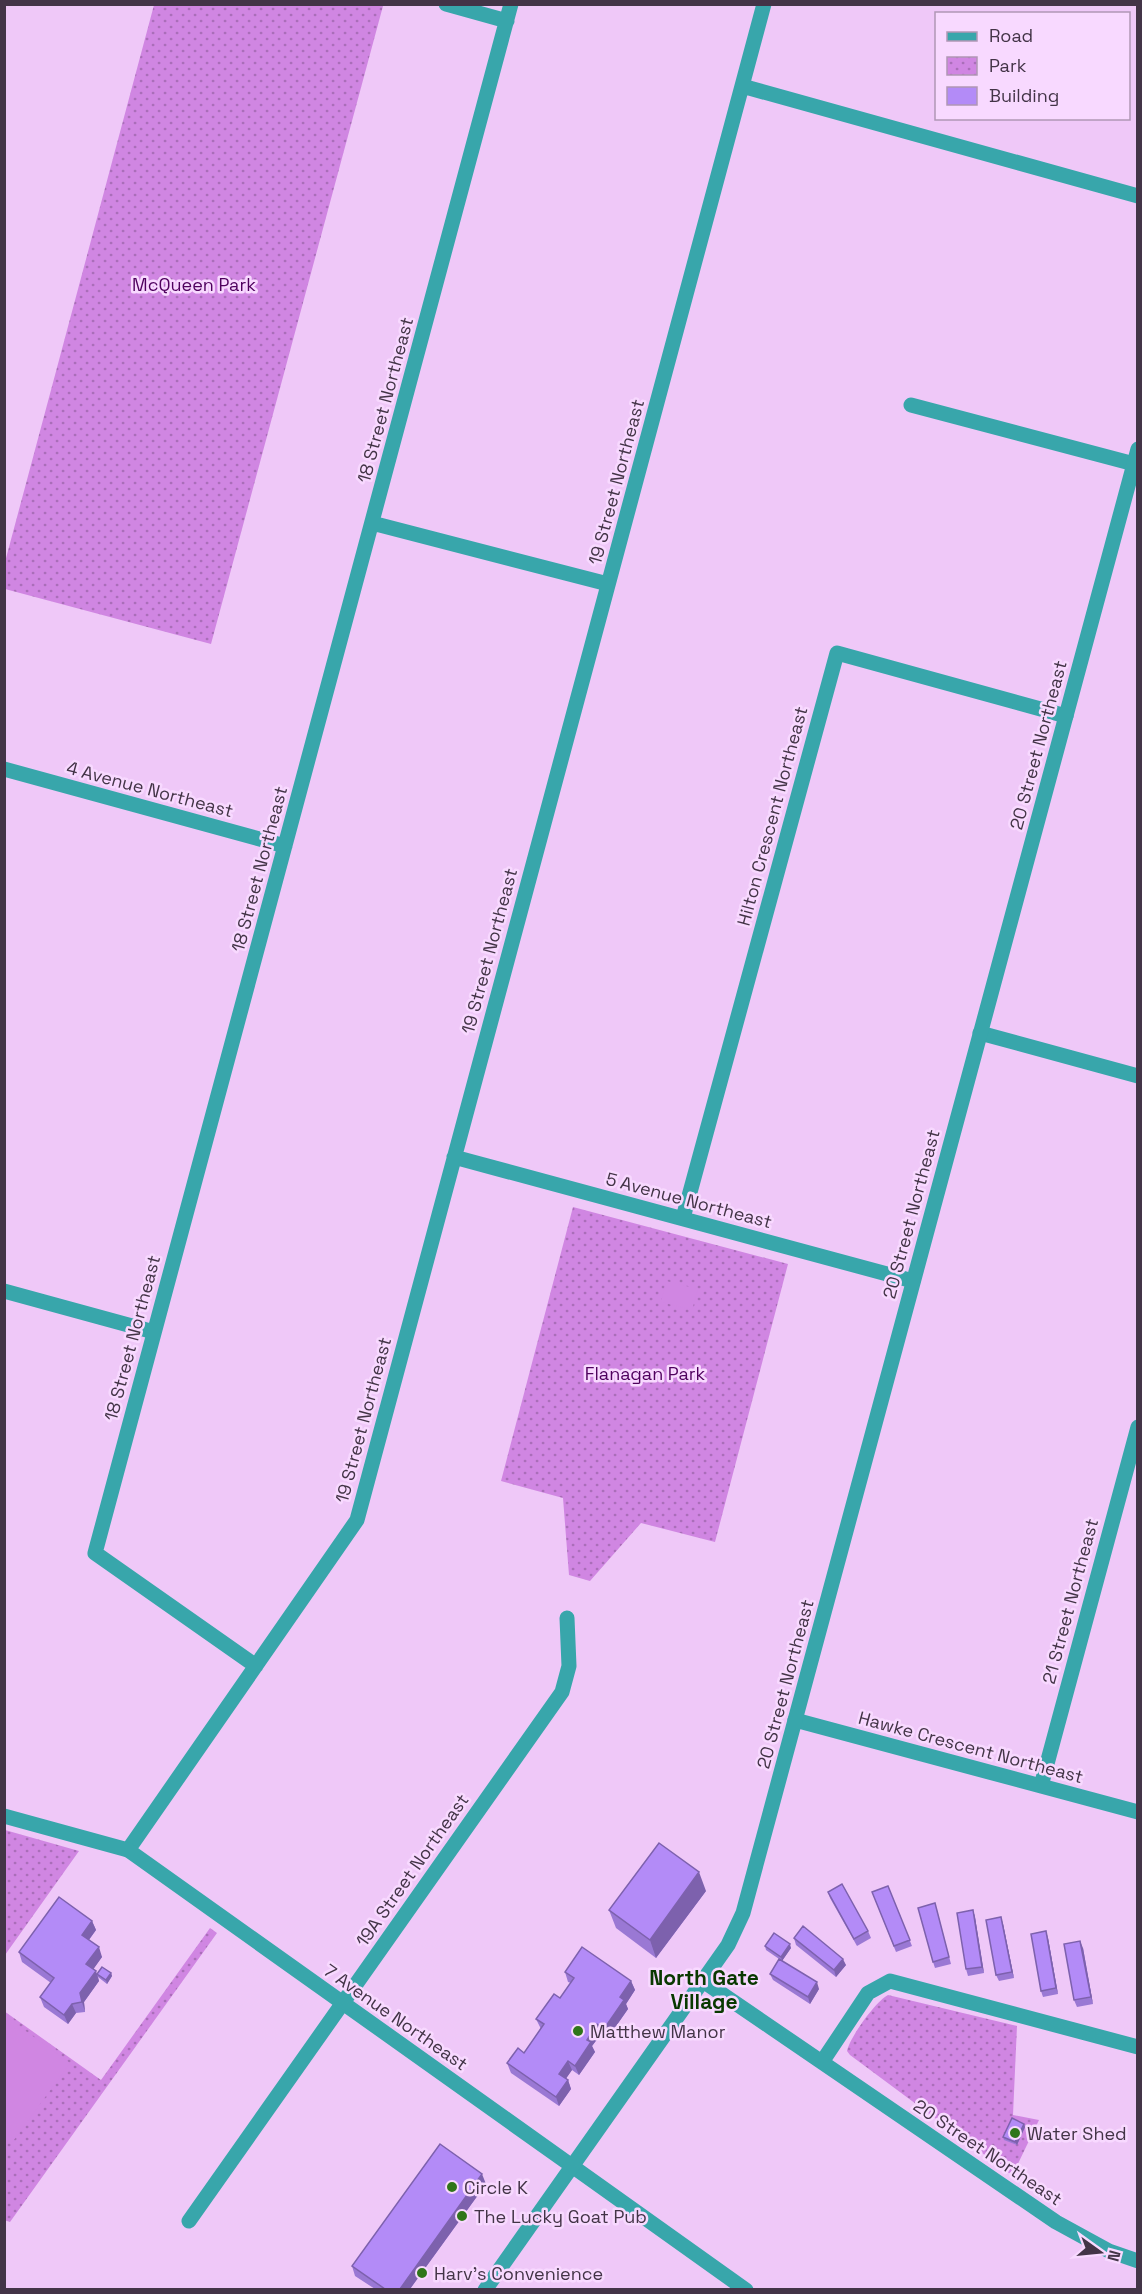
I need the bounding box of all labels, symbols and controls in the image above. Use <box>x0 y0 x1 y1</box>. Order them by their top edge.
legend <box>935 12 1130 120</box>
text: Road <box>989 24 1033 47</box>
text: Park <box>989 54 1027 77</box>
text: Building <box>989 84 1059 107</box>
park label: McQueen Park <box>132 273 256 296</box>
street label: 18 Street Northeast <box>352 315 418 485</box>
street label: 19 Street Northeast <box>583 397 649 567</box>
street label: 20 Street Northeast <box>1004 658 1072 832</box>
street label: Hilton Crescent Northeast <box>732 704 812 928</box>
street label: 4 Avenue Northeast <box>64 756 236 822</box>
street label: 18 Street Northeast <box>226 784 292 954</box>
street label: 19 Street Northeast <box>456 866 522 1036</box>
street label: 20 Street Northeast <box>877 1127 945 1301</box>
street label: 5 Avenue Northeast <box>603 1167 775 1233</box>
street label: 18 Street Northeast <box>99 1253 165 1423</box>
street label: 19 Street Northeast <box>330 1335 396 1505</box>
park label: Flanagan Park <box>585 1362 706 1385</box>
street label: 21 Street Northeast <box>1037 1516 1103 1686</box>
street label: 20 Street Northeast <box>751 1597 819 1771</box>
street label: Hawke Crescent Northeast <box>856 1706 1086 1788</box>
street label: 19A Street Northeast <box>351 1789 473 1951</box>
street label: 7 Avenue Northeast <box>320 1959 472 2075</box>
district label: North Gate Village <box>649 1964 759 2015</box>
place label: Matthew Manor <box>590 2020 726 2043</box>
marker: Matthew Manor <box>571 2024 585 2038</box>
street label: 20 Street Northeast <box>909 2094 1067 2210</box>
place label: Water Shed <box>1027 2122 1127 2145</box>
marker: Water Shed <box>1008 2126 1022 2140</box>
place label: Circle K <box>464 2176 528 2199</box>
marker: Circle K <box>445 2180 459 2194</box>
place label: The Lucky Goat Pub <box>474 2205 647 2228</box>
marker: The Lucky Goat Pub <box>455 2209 469 2223</box>
north arrow <box>1070 2222 1130 2282</box>
text: N <box>1102 2248 1126 2264</box>
place label: Harv's Convenience <box>434 2262 603 2285</box>
marker: Harv's Convenience <box>415 2266 429 2280</box>

